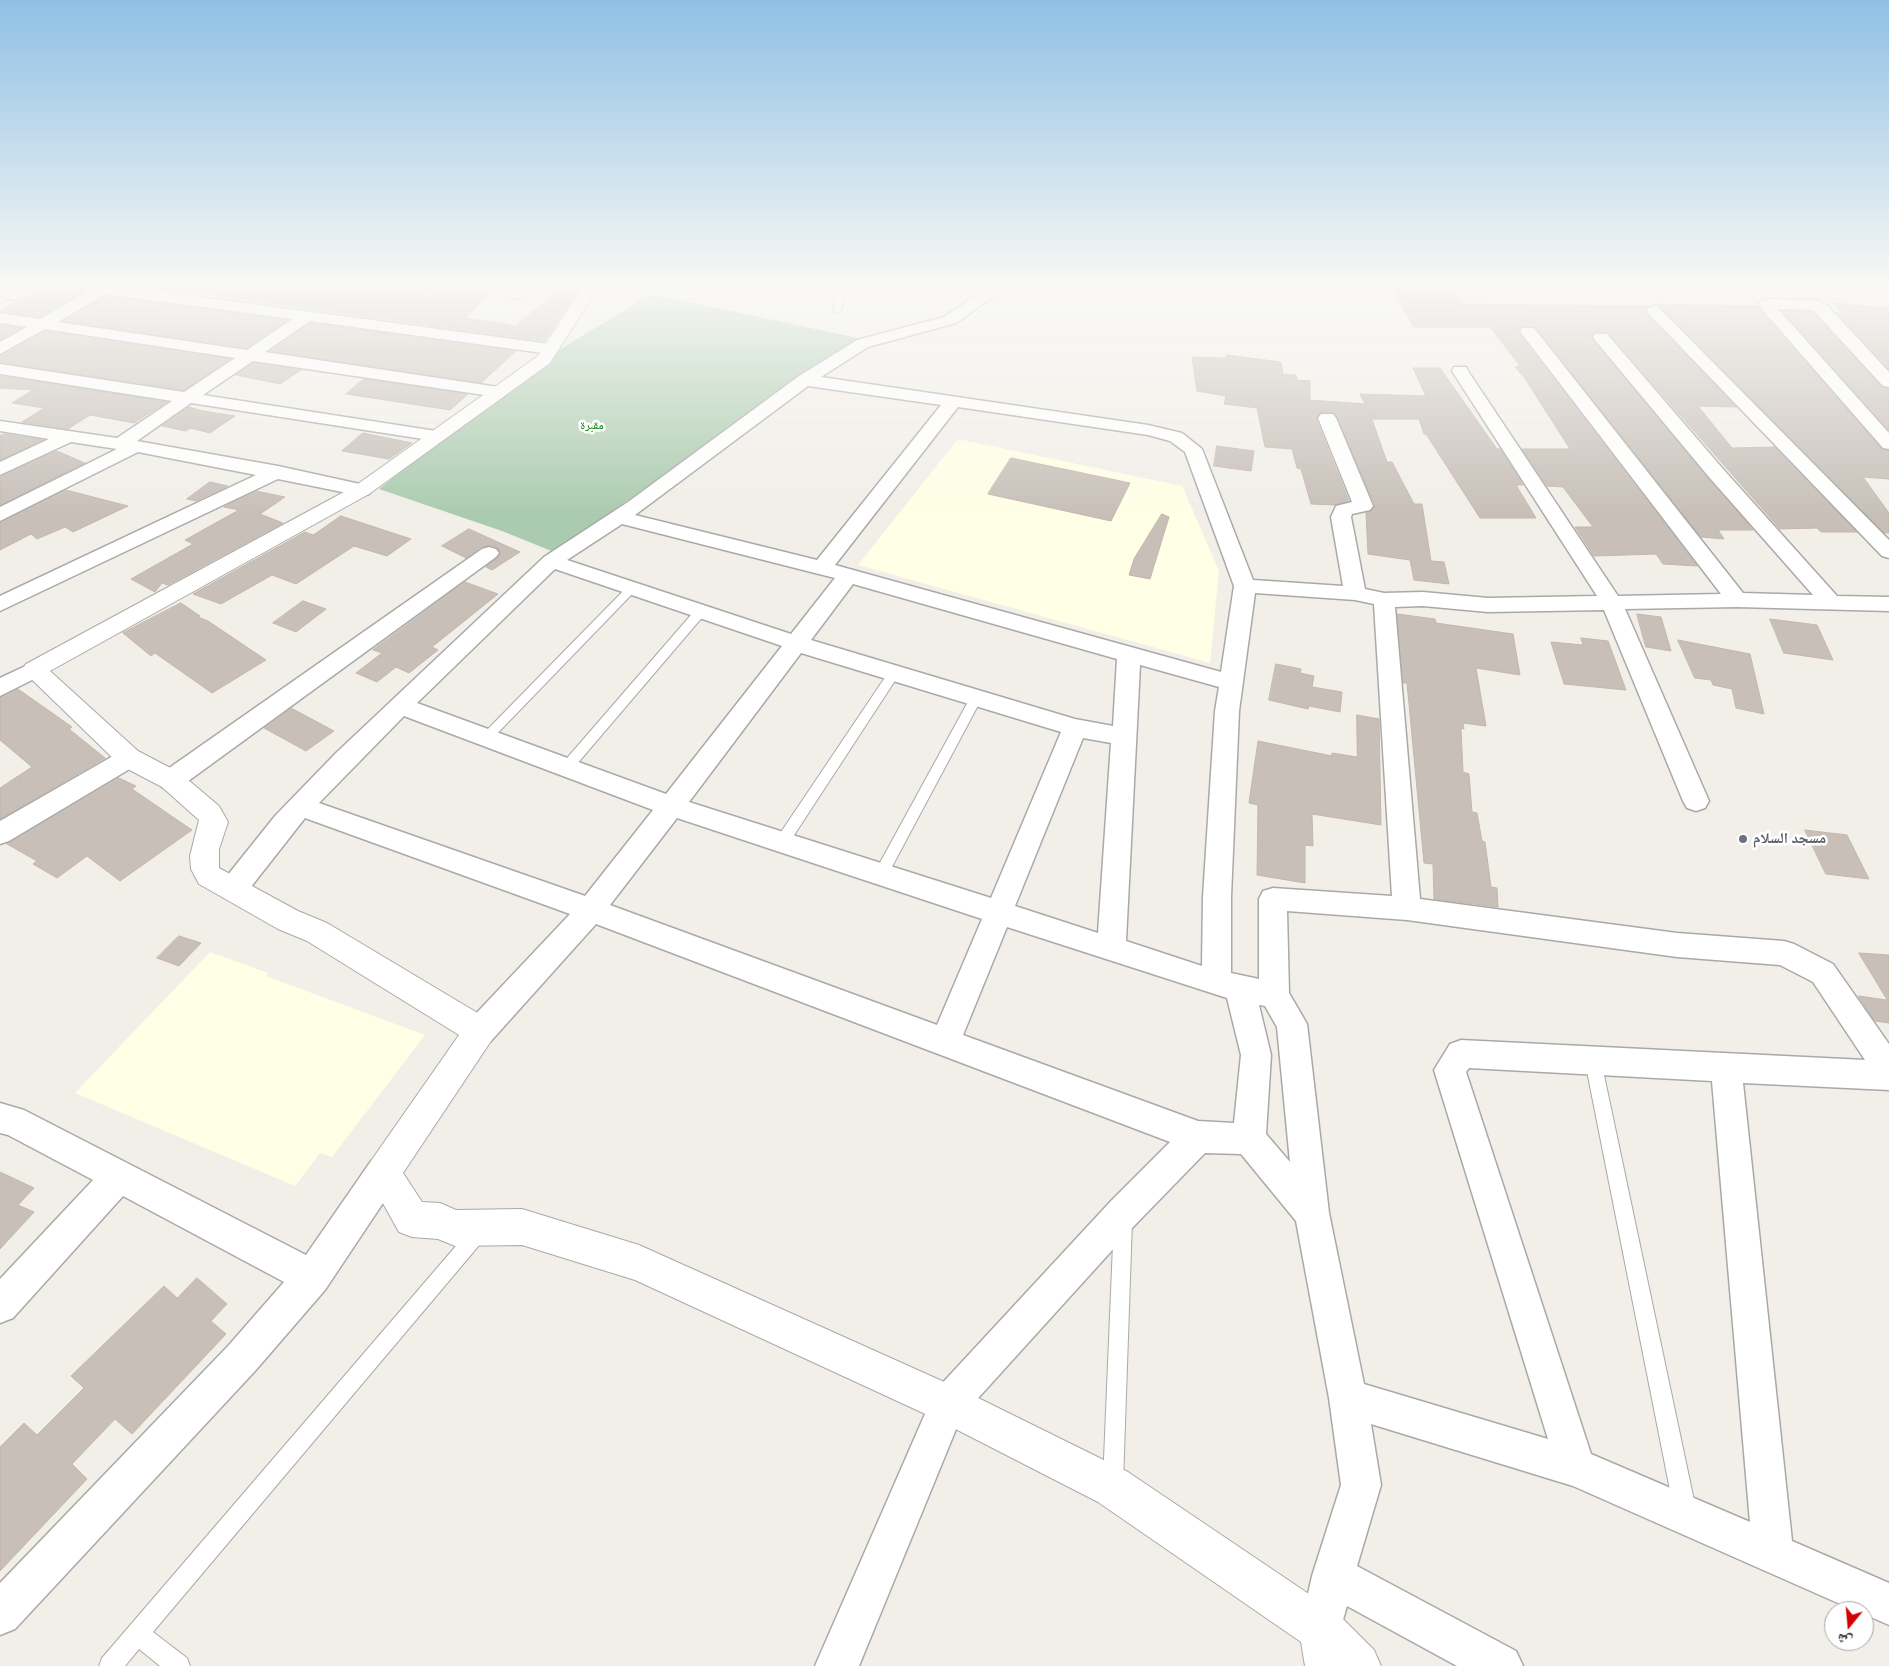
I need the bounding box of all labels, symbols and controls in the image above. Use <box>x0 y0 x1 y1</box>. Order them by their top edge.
park label: مقبرة <box>580 419 604 433</box>
place label: مسجد السلام <box>1753 830 1826 848</box>
marker: مسجد السلام <box>1737 833 1749 845</box>
north arrow <box>1824 1601 1874 1651</box>
text: ش <box>1835 1630 1854 1650</box>

